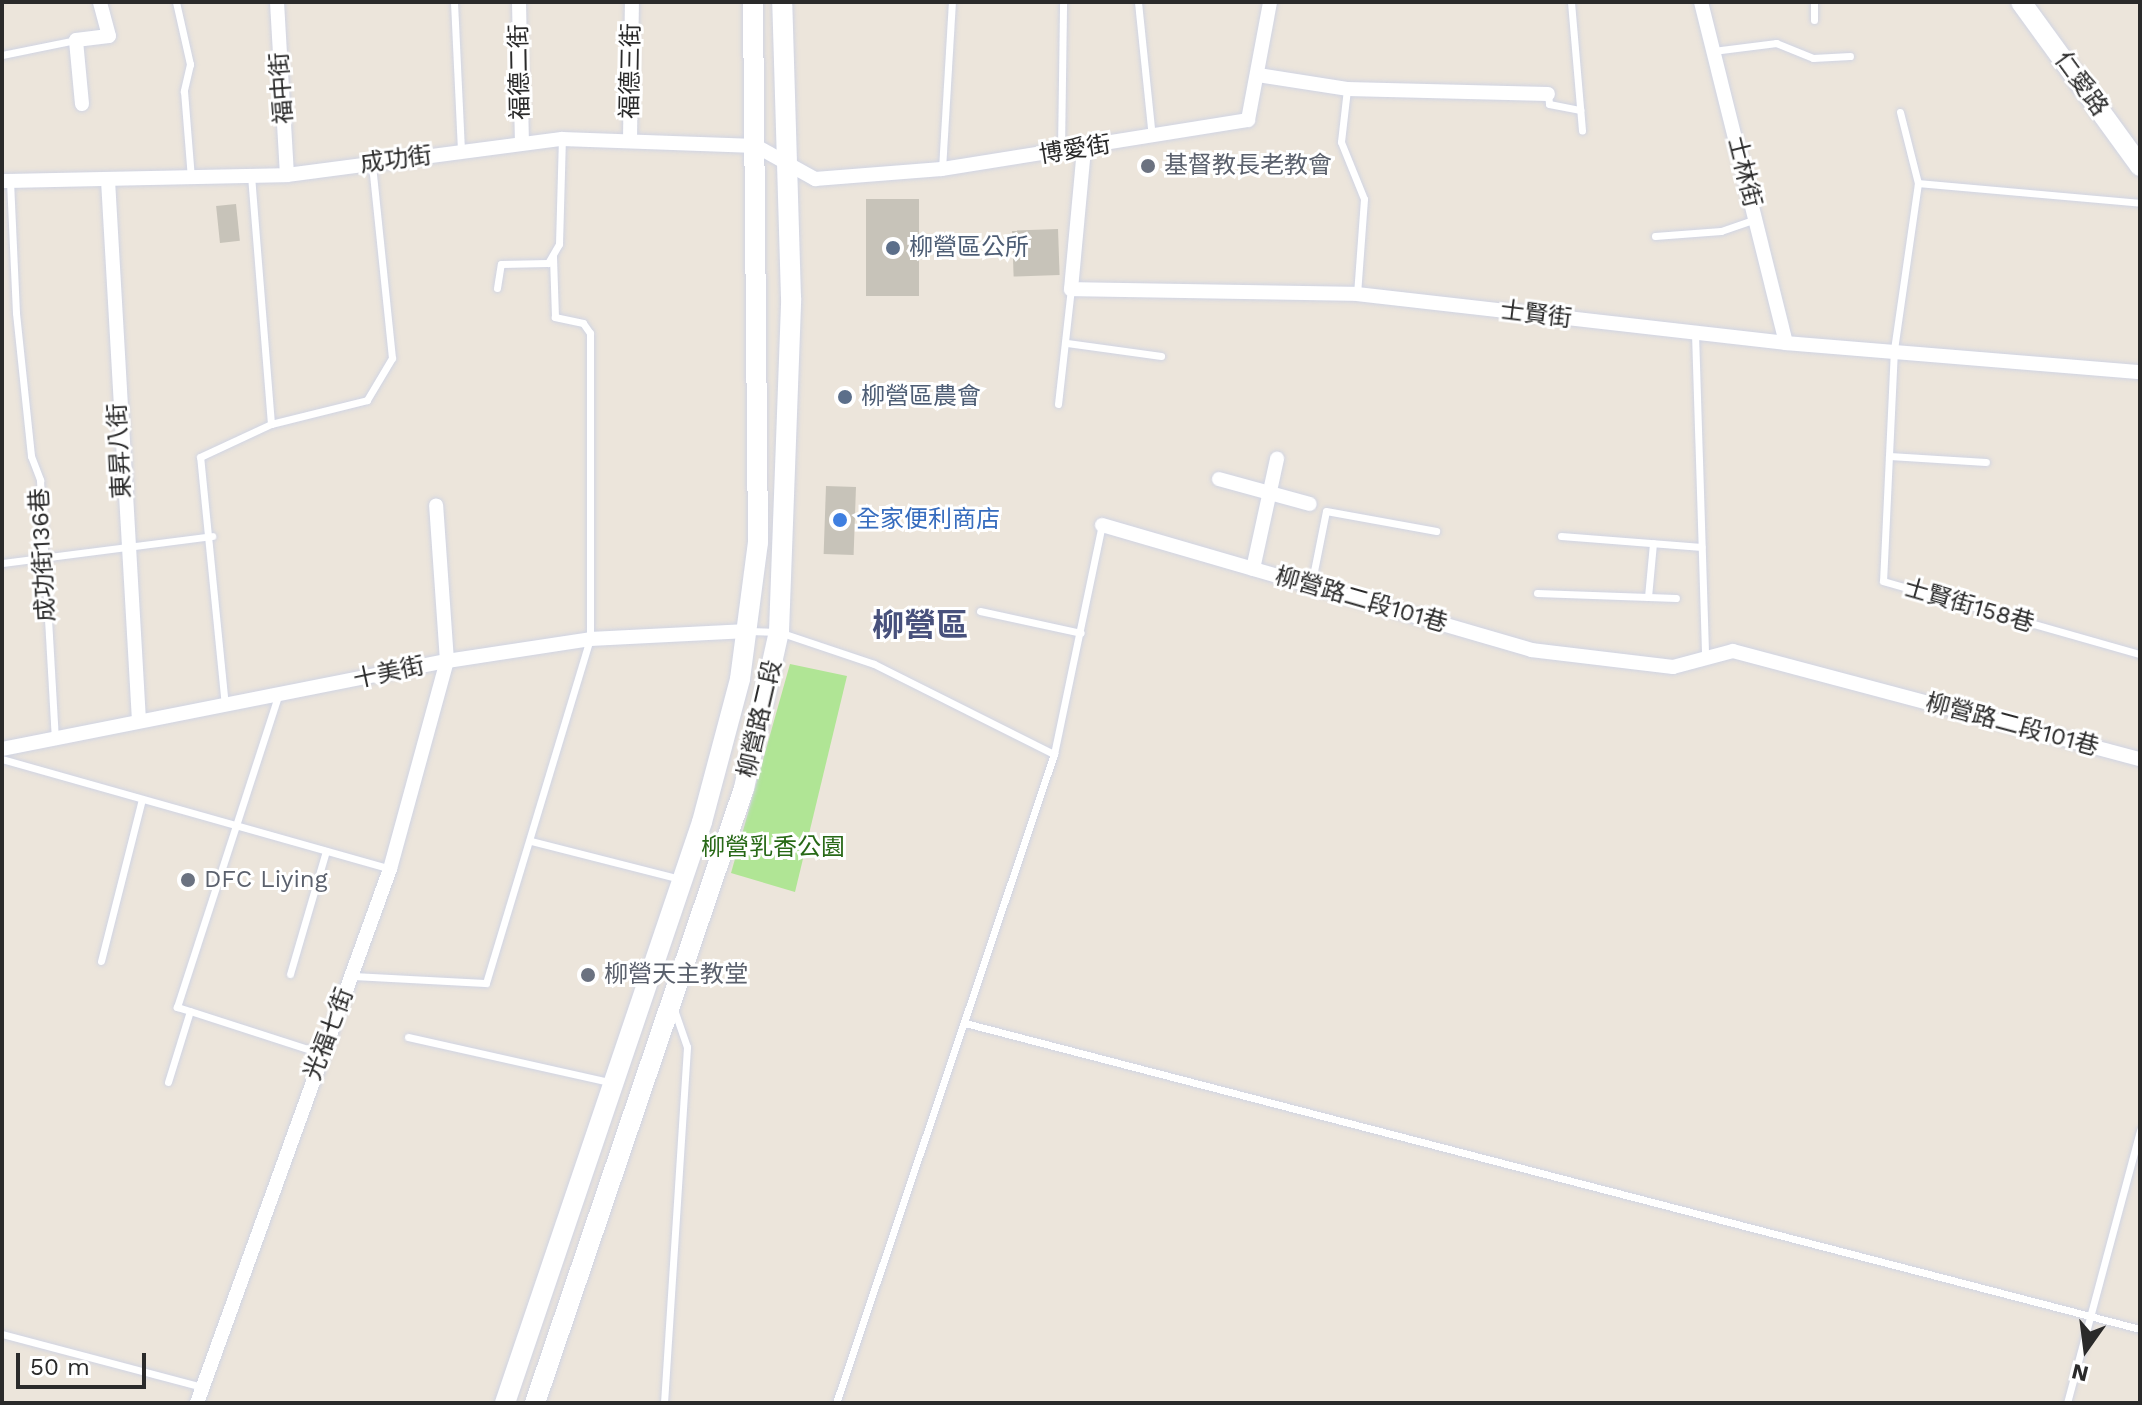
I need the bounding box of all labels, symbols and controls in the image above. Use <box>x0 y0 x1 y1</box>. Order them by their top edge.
street label: 福德三街 <box>616 23 646 119</box>
street label: 福德二街 <box>505 24 535 120</box>
street label: 仁愛路 <box>2048 46 2114 122</box>
street label: 福中街 <box>265 51 299 125</box>
street label: 博愛街 <box>1037 130 1113 170</box>
street label: 士林街 <box>1721 134 1767 210</box>
street label: 成功街 <box>359 141 433 179</box>
place label: 基督教長老教會 <box>1164 152 1332 180</box>
marker: 基督教長老教會 <box>1139 157 1157 175</box>
place label: 柳營區公所 <box>909 234 1029 262</box>
marker: 柳營區公所 <box>884 239 902 257</box>
street label: 士賢街 <box>1499 296 1573 334</box>
place label: 柳營區農會 <box>861 383 981 411</box>
marker: 柳營區農會 <box>836 388 854 406</box>
street label: 東昇八街 <box>103 402 137 500</box>
street label: 成功街136巷 <box>25 487 61 623</box>
place label: 全家便利商店 <box>856 506 1000 534</box>
marker: 全家便利商店 <box>831 511 849 529</box>
street label: 柳營路二段101巷 <box>1272 562 1450 638</box>
street label: 士賢街158巷 <box>1901 574 2037 638</box>
district label: 柳營區 <box>872 606 968 644</box>
street label: 十美街 <box>351 651 427 695</box>
street label: 柳營路二段 <box>732 657 788 781</box>
street label: 柳營路二段101巷 <box>1922 688 2102 762</box>
park label: 柳營乳香公園 <box>701 834 845 862</box>
place label: DFC Liying <box>204 866 327 894</box>
marker: DFC Liying <box>179 871 197 889</box>
place label: 柳營天主教堂 <box>604 961 748 989</box>
marker: 柳營天主教堂 <box>579 966 597 984</box>
street label: 光福七街 <box>298 984 360 1084</box>
north arrow <box>2046 1309 2126 1389</box>
scale bar <box>20 1337 150 1387</box>
text: 50 m <box>30 1353 90 1381</box>
text: N <box>2069 1359 2091 1387</box>

